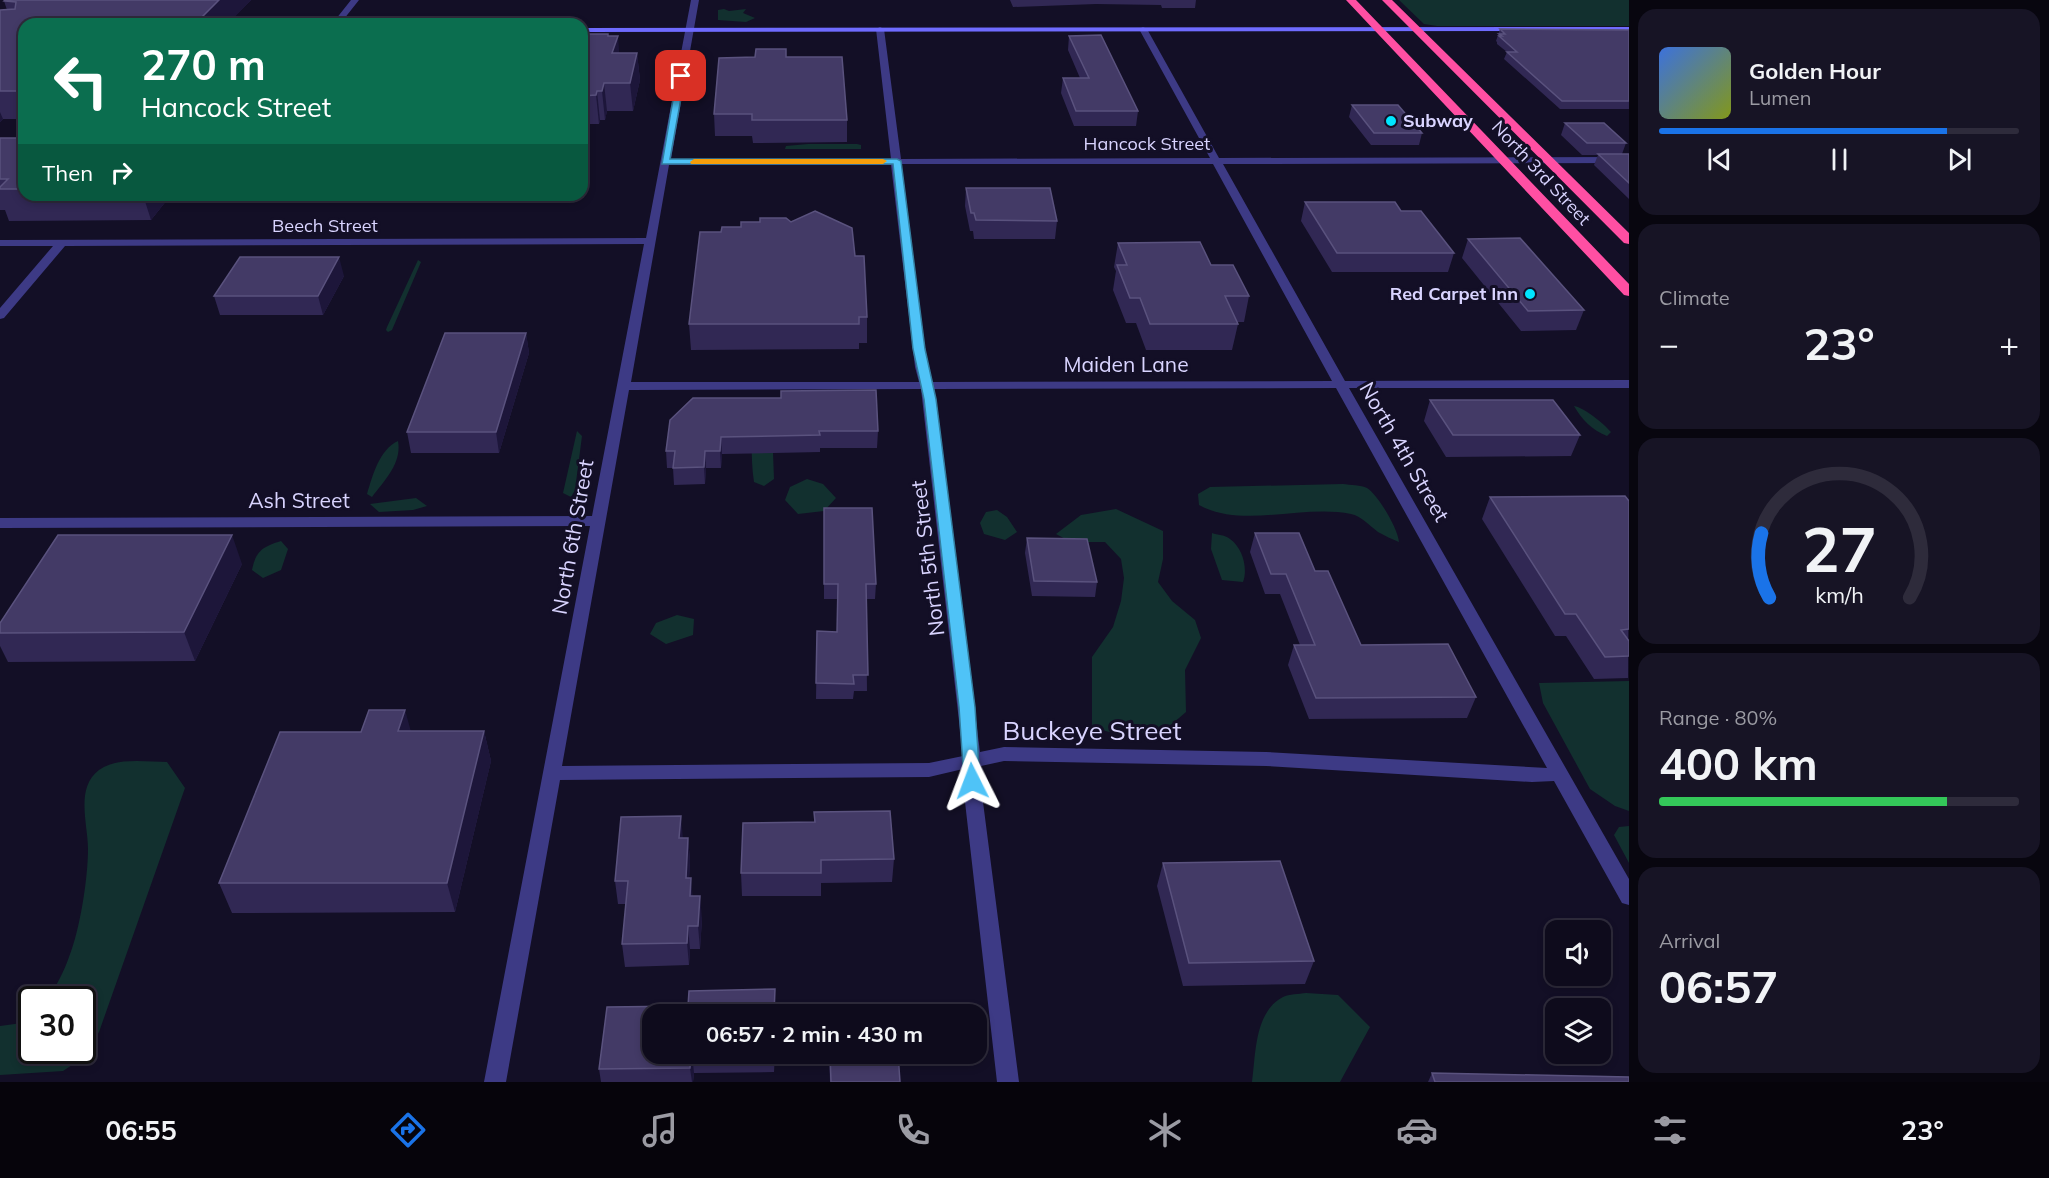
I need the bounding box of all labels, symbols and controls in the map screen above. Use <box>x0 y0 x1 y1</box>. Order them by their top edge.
text: 270 m <box>141 38 266 91</box>
icon: left <box>42 42 120 120</box>
pin <box>655 50 706 101</box>
text: Golden Hour <box>1749 57 1881 85</box>
icon: arrive <box>664 59 697 92</box>
text: Lumen <box>1749 85 1811 110</box>
text: Hancock Street <box>141 90 331 124</box>
place label: Subway <box>1403 109 1473 132</box>
marker: Subway <box>1384 114 1398 128</box>
street label: North 3rd Street <box>1487 116 1596 230</box>
street label: Hancock Street <box>1084 132 1210 155</box>
icon: previous <box>1703 143 1736 176</box>
icon: pause <box>1823 143 1856 176</box>
icon: next <box>1943 143 1976 176</box>
icon: right <box>105 156 138 189</box>
text: Then <box>42 159 93 187</box>
street label: Beech Street <box>272 214 378 237</box>
place label: Red Carpet Inn <box>1390 282 1518 305</box>
text: Climate <box>1659 285 1730 310</box>
marker: Red Carpet Inn <box>1523 287 1537 301</box>
text: 23° <box>1803 315 1875 371</box>
text: − <box>1659 323 1679 364</box>
text: + <box>1999 323 2019 364</box>
street label: Maiden Lane <box>1063 351 1189 377</box>
street label: North 4th Street <box>1354 377 1455 526</box>
street label: North 6th Street <box>546 457 598 616</box>
street label: North 5th Street <box>905 479 949 638</box>
street label: Ash Street <box>248 487 350 513</box>
text: 27 <box>1802 509 1876 588</box>
text: km/h <box>1815 581 1863 608</box>
text: Range · 80% <box>1659 705 1777 730</box>
street label: Buckeye Street <box>1002 714 1182 747</box>
text: 400 km <box>1659 735 1818 791</box>
position arrow <box>940 749 1004 813</box>
map controls <box>1545 920 1611 1064</box>
button: sound <box>1545 920 1611 986</box>
text: Arrival <box>1659 928 1720 953</box>
text: 06:57 <box>1659 958 1778 1014</box>
speed limit sign: 30 <box>18 986 96 1064</box>
button: layers <box>1545 998 1611 1064</box>
text: 06:57 · 2 min · 430 m <box>706 1020 923 1048</box>
icon: directions <box>387 1109 429 1151</box>
icon: music <box>639 1109 681 1151</box>
icon: phone <box>892 1109 934 1151</box>
icon: climate <box>1144 1109 1186 1151</box>
icon: car <box>1396 1109 1438 1151</box>
icon: filters <box>1649 1109 1691 1151</box>
text: 06:55 <box>105 1113 177 1147</box>
text: 23° <box>1901 1113 1944 1147</box>

